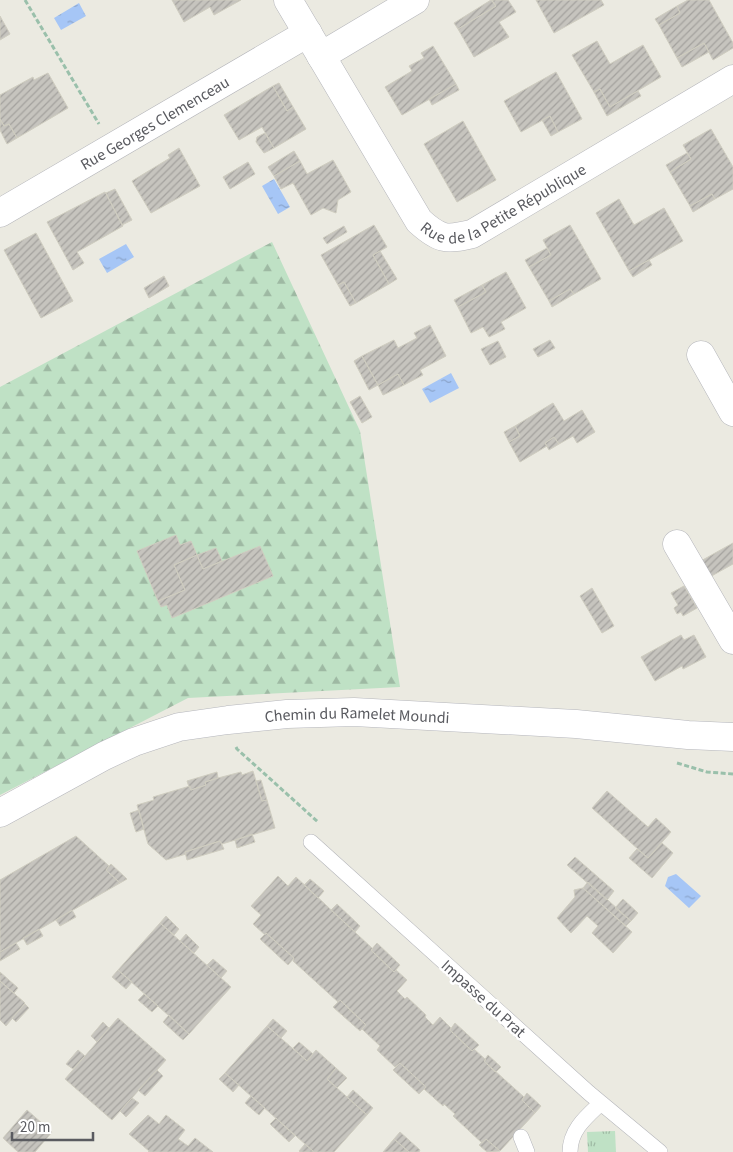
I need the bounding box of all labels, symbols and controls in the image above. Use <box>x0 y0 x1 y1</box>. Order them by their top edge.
street label: Rue Georges Clemenceau <box>76 71 234 176</box>
street label: Rue de la Petite République <box>415 159 590 250</box>
street label: Chemin du Ramelet Moundi <box>264 702 450 729</box>
street label: Impasse du Prat <box>436 955 531 1043</box>
scale bar <box>12 1110 94 1142</box>
text: 20 m <box>20 1117 50 1138</box>

